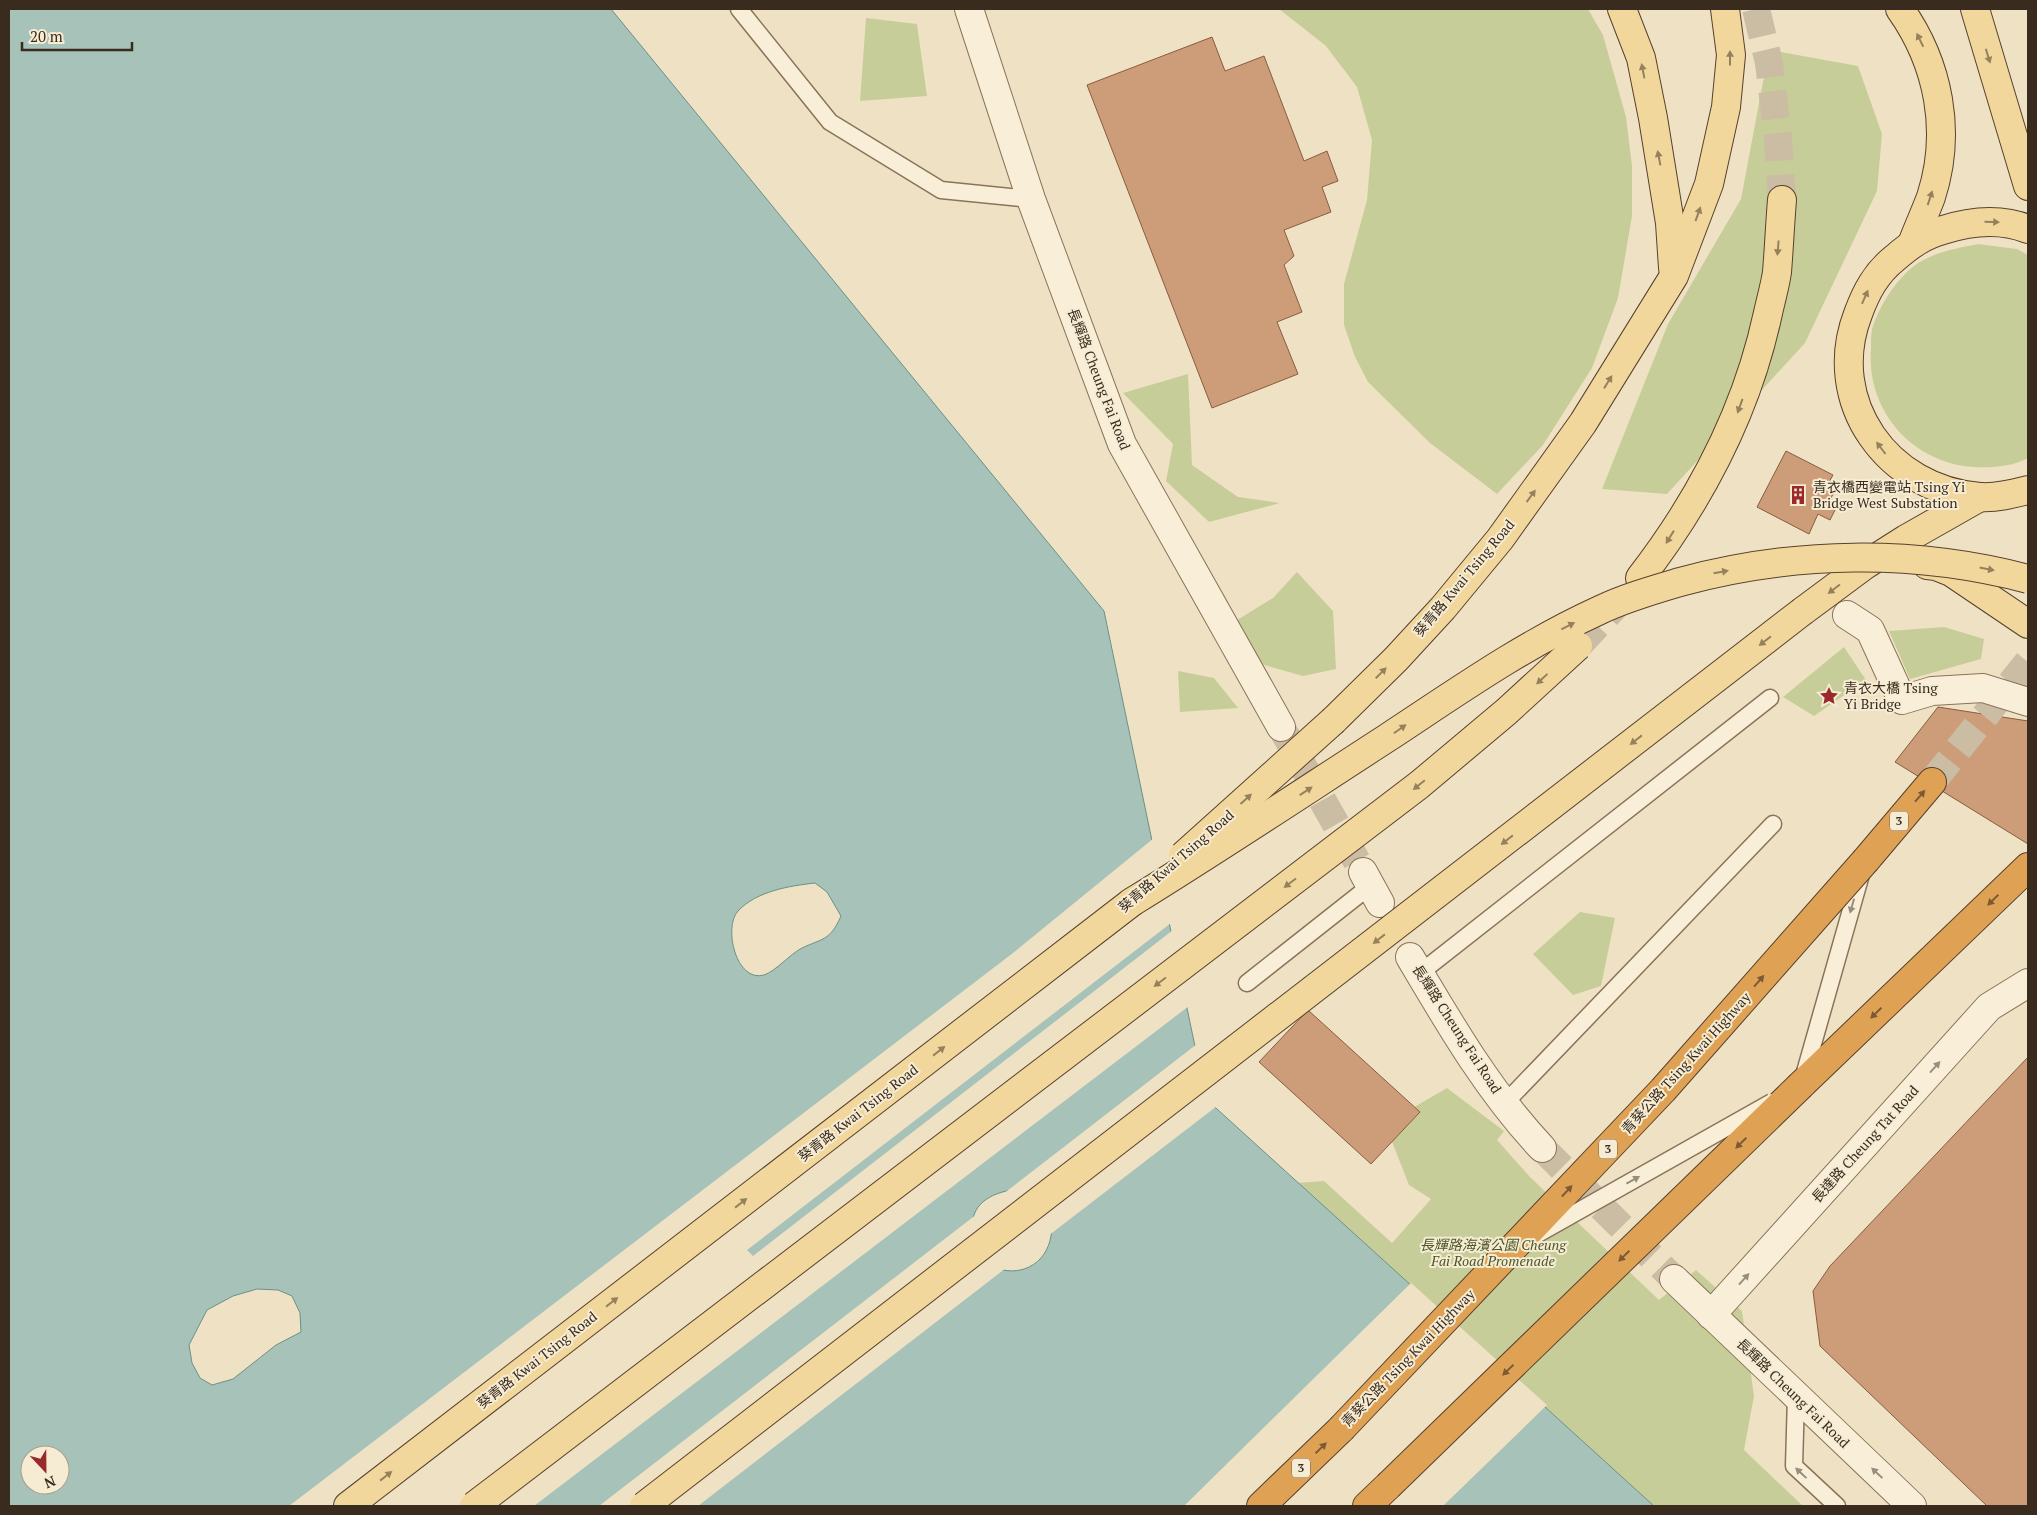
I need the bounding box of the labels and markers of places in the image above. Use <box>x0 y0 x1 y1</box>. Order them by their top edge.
place label: 青衣橋西變電站 Tsing Yi Bridge West Substation <box>1813 477 1965 512</box>
building icon: 青衣橋西變電站 Tsing Yi Bridge West Substation <box>1787 484 1809 506</box>
place label: 青衣大橋 Tsing Yi Bridge <box>1844 678 1938 713</box>
place icon: 青衣大橋 Tsing Yi Bridge <box>1818 685 1840 707</box>

